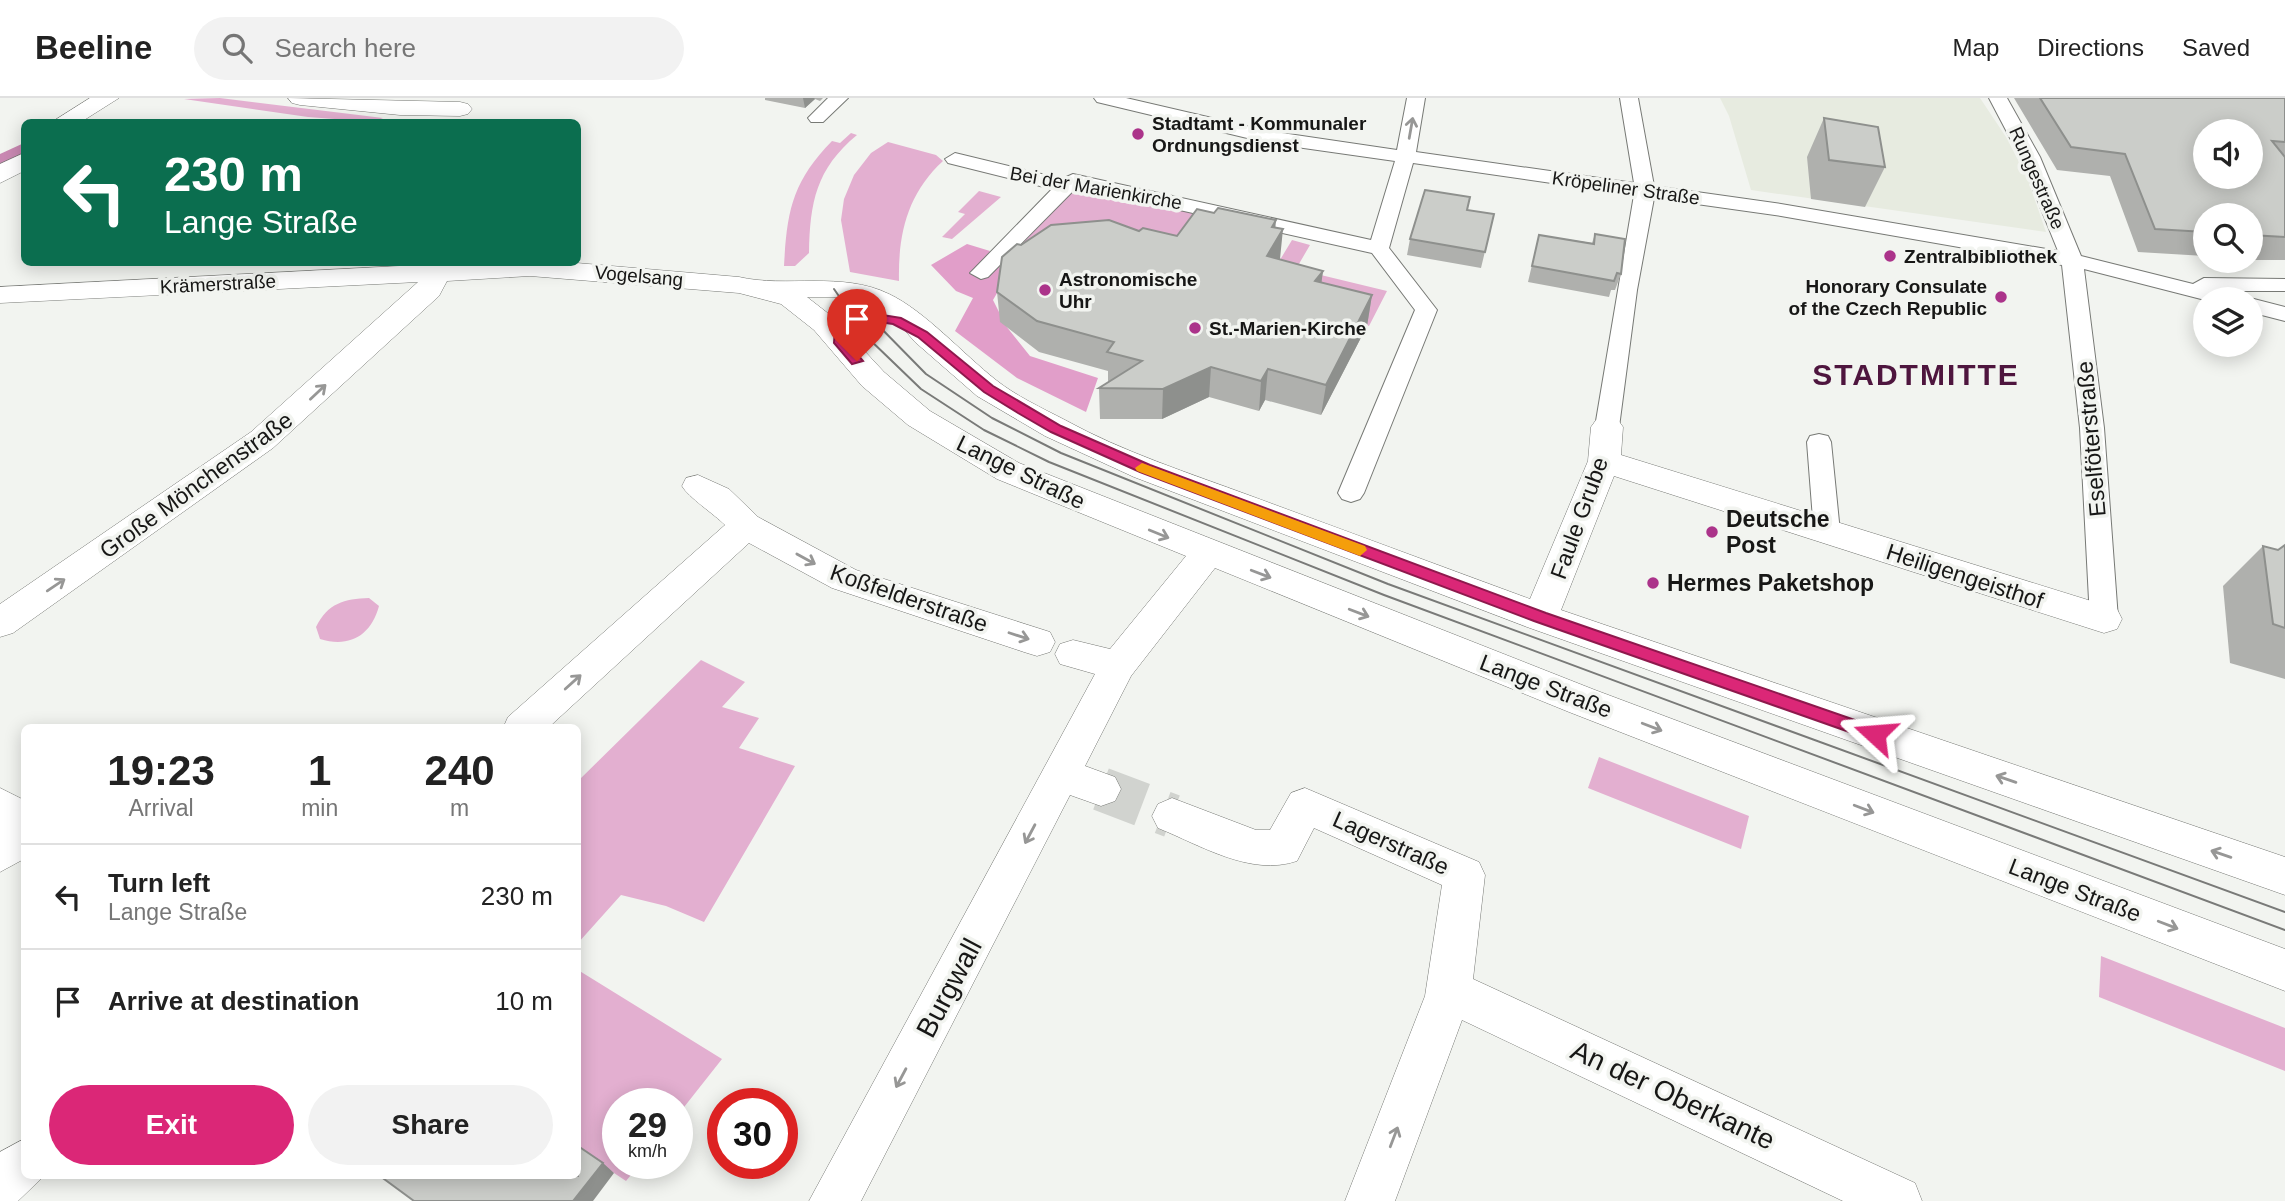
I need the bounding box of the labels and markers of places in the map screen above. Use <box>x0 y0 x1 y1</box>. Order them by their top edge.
place label: Stadtamt - Kommunaler Ordnungsdienst <box>1152 113 1367 156</box>
marker: Stadtamt - Kommunaler Ordnungsdienst <box>1130 126 1146 142</box>
place label: Zentralbibliothek <box>1904 246 2058 267</box>
marker: Zentralbibliothek <box>1882 248 1898 264</box>
place label: Astronomische Uhr <box>1059 269 1197 312</box>
place label: Honorary Consulate of the Czech Republic <box>1789 276 1987 319</box>
marker: Astronomische Uhr <box>1037 282 1053 298</box>
pin <box>827 289 887 361</box>
marker: Honorary Consulate of the Czech Republic <box>1993 289 2009 305</box>
place label: St.-Marien-Kirche <box>1209 318 1366 339</box>
marker: St.-Marien-Kirche <box>1187 320 1203 336</box>
place label: Deutsche Post <box>1726 506 1830 558</box>
marker: Deutsche Post <box>1704 524 1720 540</box>
place label: Hermes Paketshop <box>1667 570 1874 596</box>
marker: Hermes Paketshop <box>1645 575 1661 591</box>

